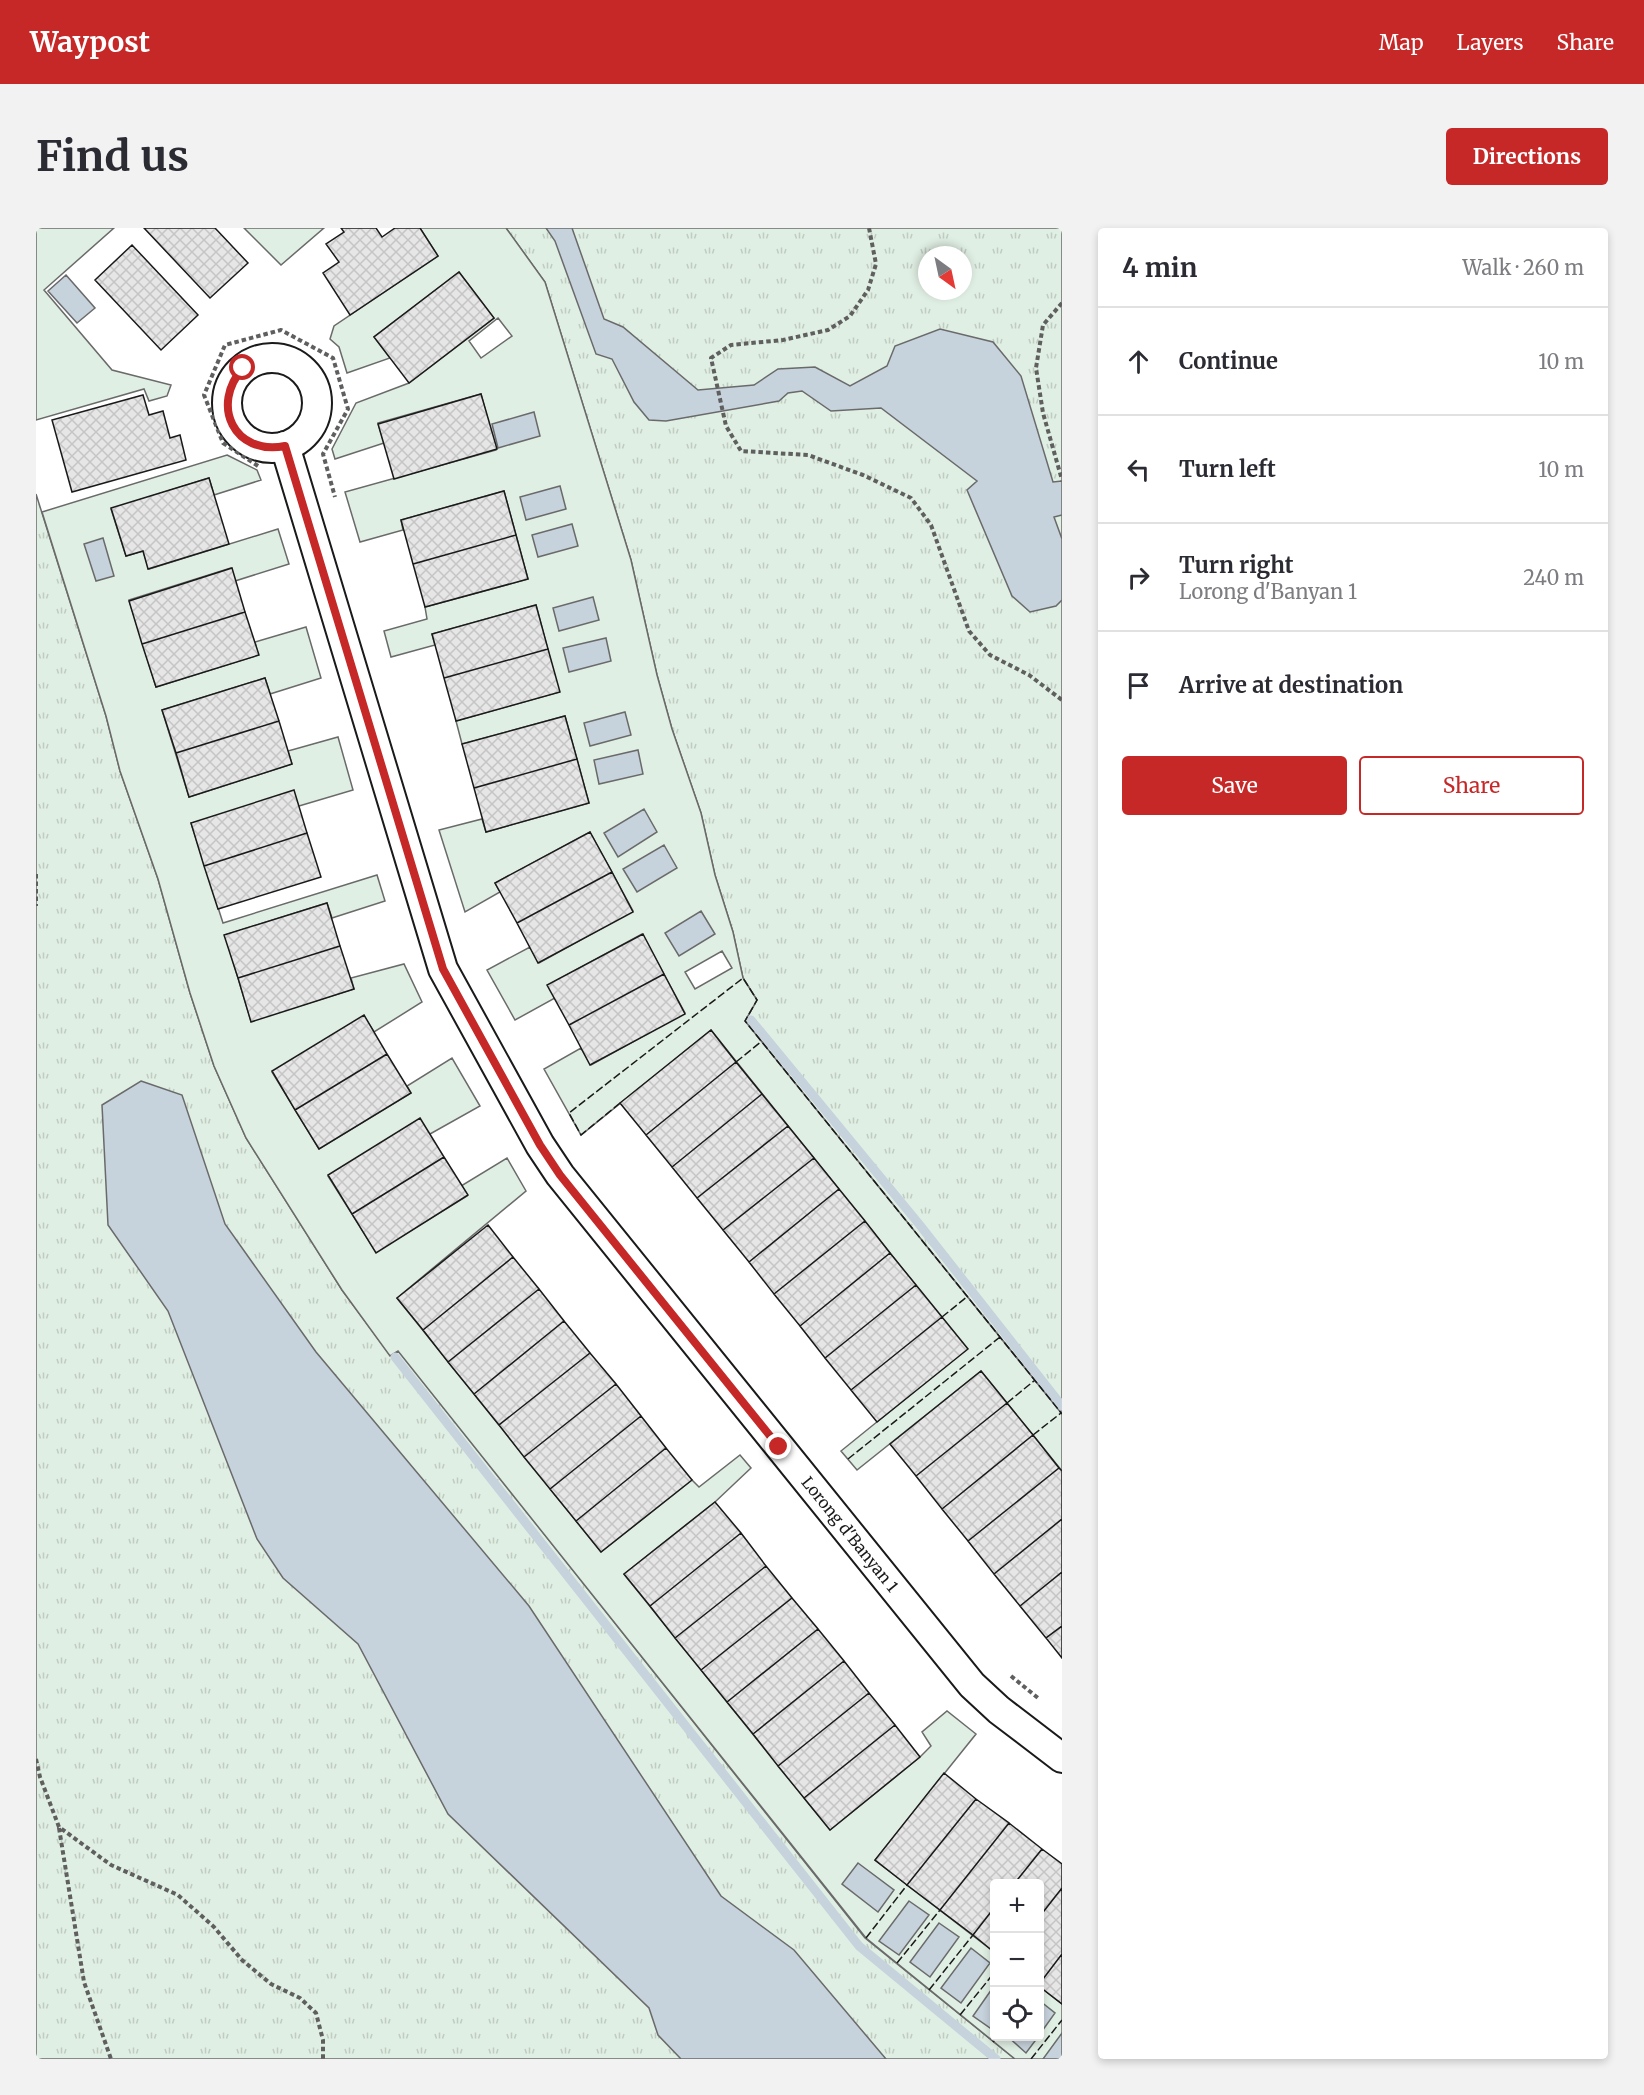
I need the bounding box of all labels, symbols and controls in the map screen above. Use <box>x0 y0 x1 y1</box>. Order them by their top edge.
text: Waypost <box>30 24 150 60</box>
text: Map <box>1379 29 1424 56</box>
text: Layers <box>1457 29 1524 56</box>
text: Share <box>1557 29 1614 56</box>
button: Directions <box>1446 128 1608 185</box>
text: Find us <box>36 130 189 182</box>
north arrow <box>918 246 972 300</box>
text: 4 min <box>1122 251 1197 284</box>
text: Walk · 260 m <box>1462 255 1584 280</box>
icon: ahead <box>1122 345 1155 378</box>
text: Continue <box>1179 347 1278 375</box>
text: 10 m <box>1538 349 1584 374</box>
route start <box>229 354 255 380</box>
icon: left <box>1122 453 1155 486</box>
text: Turn left <box>1179 455 1276 483</box>
text: 10 m <box>1538 457 1584 482</box>
text: Turn right <box>1179 551 1293 579</box>
icon: right <box>1122 561 1155 594</box>
text: 240 m <box>1523 565 1584 590</box>
text: Lorong d'Banyan 1 <box>1179 579 1357 604</box>
icon: arrive <box>1122 669 1155 702</box>
text: Arrive at destination <box>1179 671 1403 699</box>
button: Save <box>1122 756 1347 815</box>
button: Share <box>1359 756 1584 815</box>
route end <box>765 1433 791 1459</box>
street label: Lorong d'Banyan 1 <box>798 1472 903 1596</box>
map controls <box>990 1879 1044 2041</box>
button: + <box>990 1879 1044 1933</box>
button: − <box>990 1933 1044 1987</box>
button: locate <box>990 1987 1044 2041</box>

